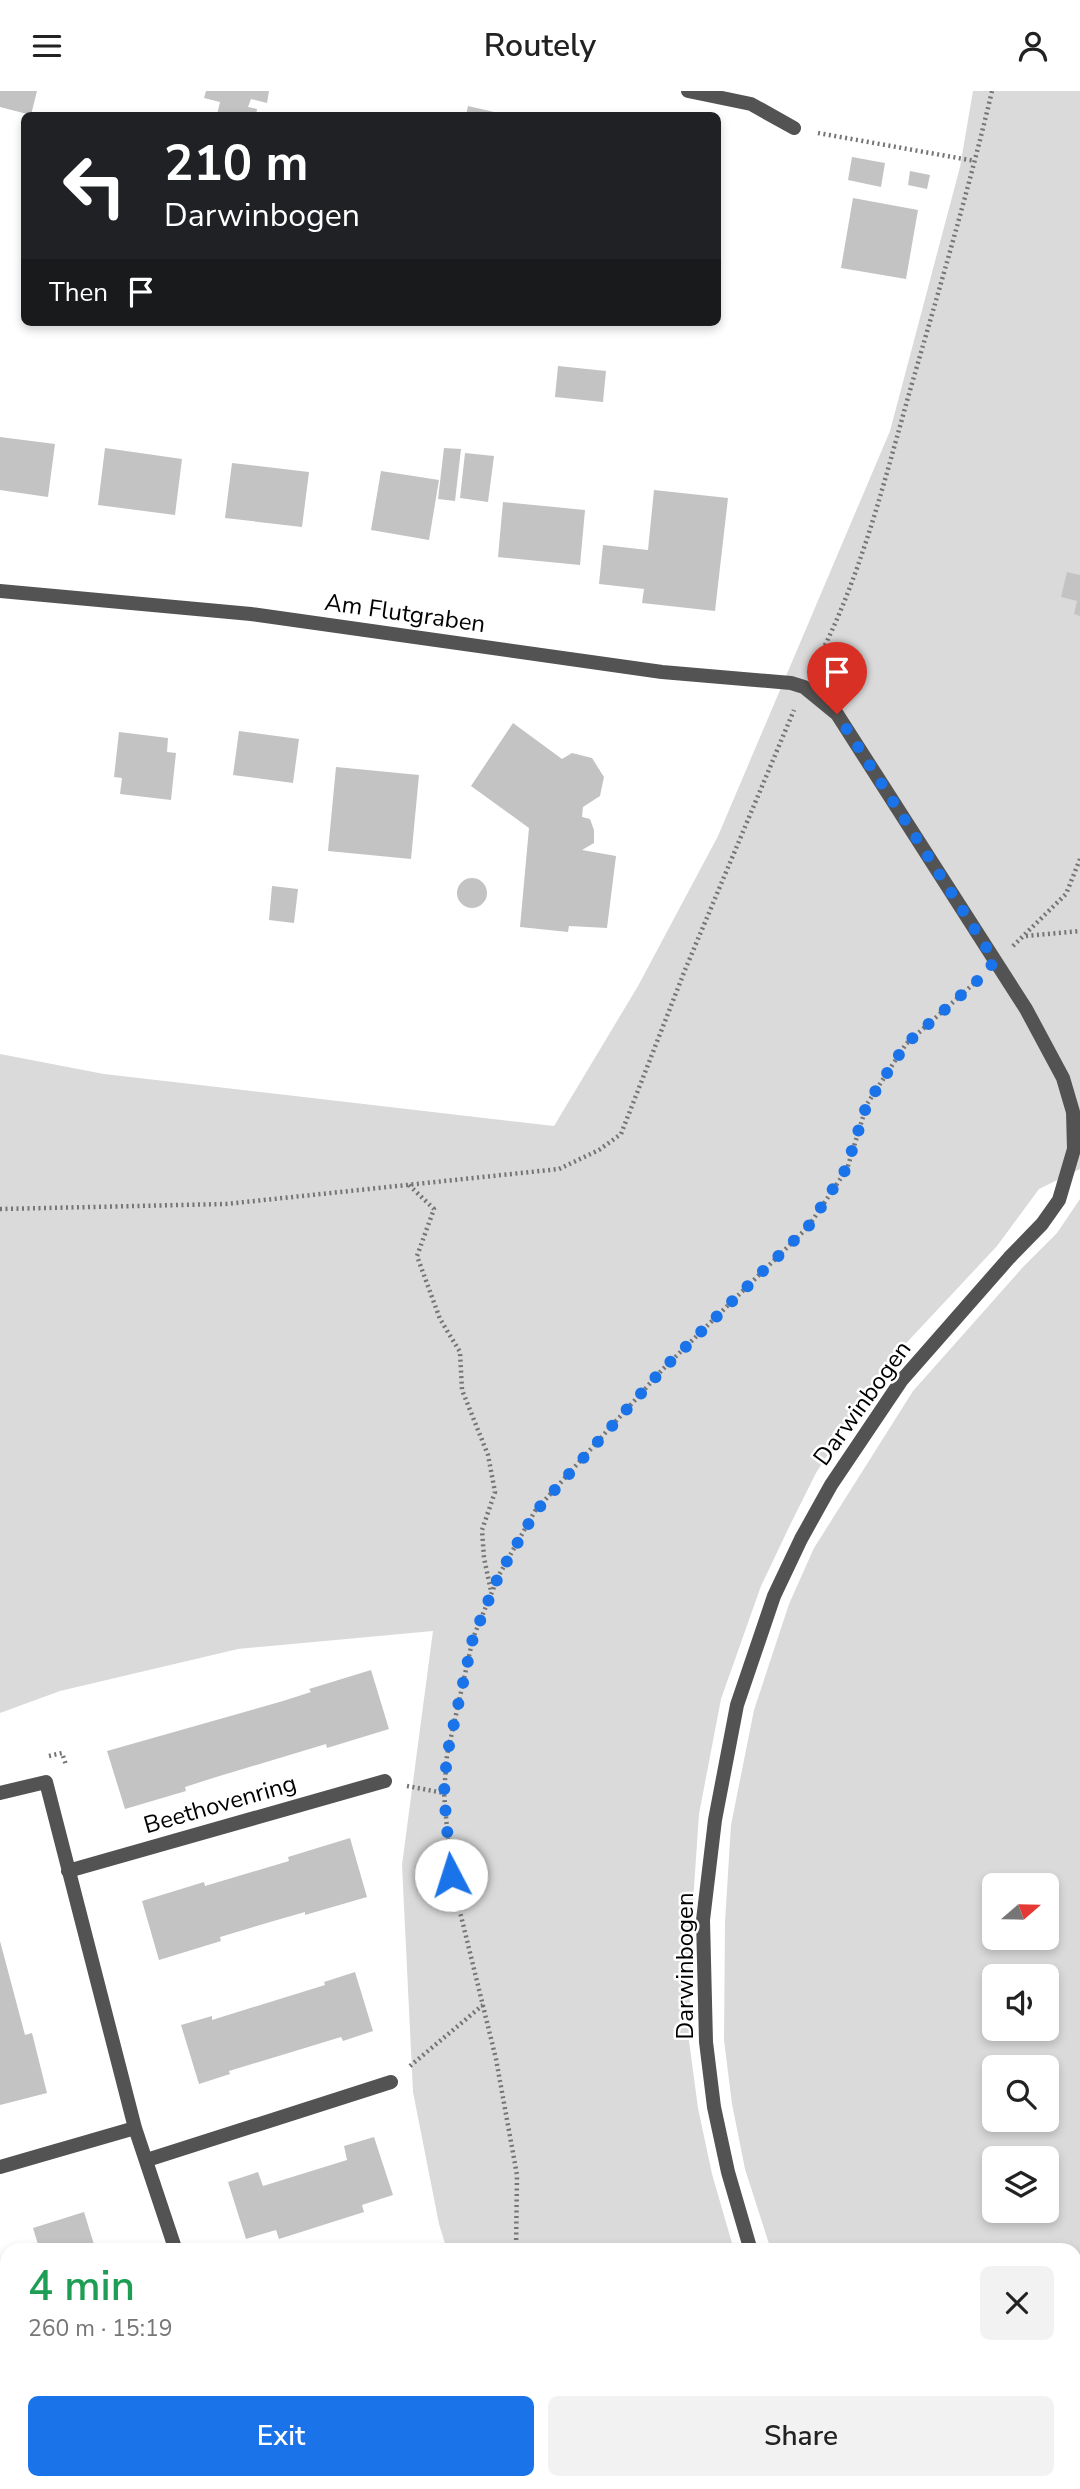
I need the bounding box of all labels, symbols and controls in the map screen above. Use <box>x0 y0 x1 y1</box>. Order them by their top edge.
text: Routely <box>484 24 596 67</box>
icon: menu <box>28 27 66 65</box>
icon: person <box>1014 27 1052 65</box>
text: 210 m <box>164 130 308 197</box>
icon: left <box>49 140 140 231</box>
text: Darwinbogen <box>164 194 360 237</box>
icon: arrive <box>122 273 160 311</box>
text: Then <box>49 275 108 310</box>
street label: Am Flutgraben <box>323 586 487 640</box>
pin <box>807 642 867 714</box>
icon: arrive <box>818 653 856 691</box>
street label: Darwinbogen <box>806 1334 918 1472</box>
street label: Beethovenring <box>140 1767 300 1841</box>
position arrow <box>414 1838 488 1912</box>
north arrow <box>982 1873 1059 1949</box>
map controls <box>982 1873 1059 2223</box>
street label: Darwinbogen <box>669 1892 701 2040</box>
button: sound <box>982 1964 1059 2041</box>
button: search <box>982 2055 1059 2132</box>
button: layers <box>982 2146 1059 2223</box>
text: 4 min <box>28 2258 135 2315</box>
button: close <box>980 2266 1054 2340</box>
text: 260 m · 15:19 <box>28 2313 173 2344</box>
button: Exit <box>28 2396 534 2476</box>
button: Share <box>548 2396 1054 2476</box>

